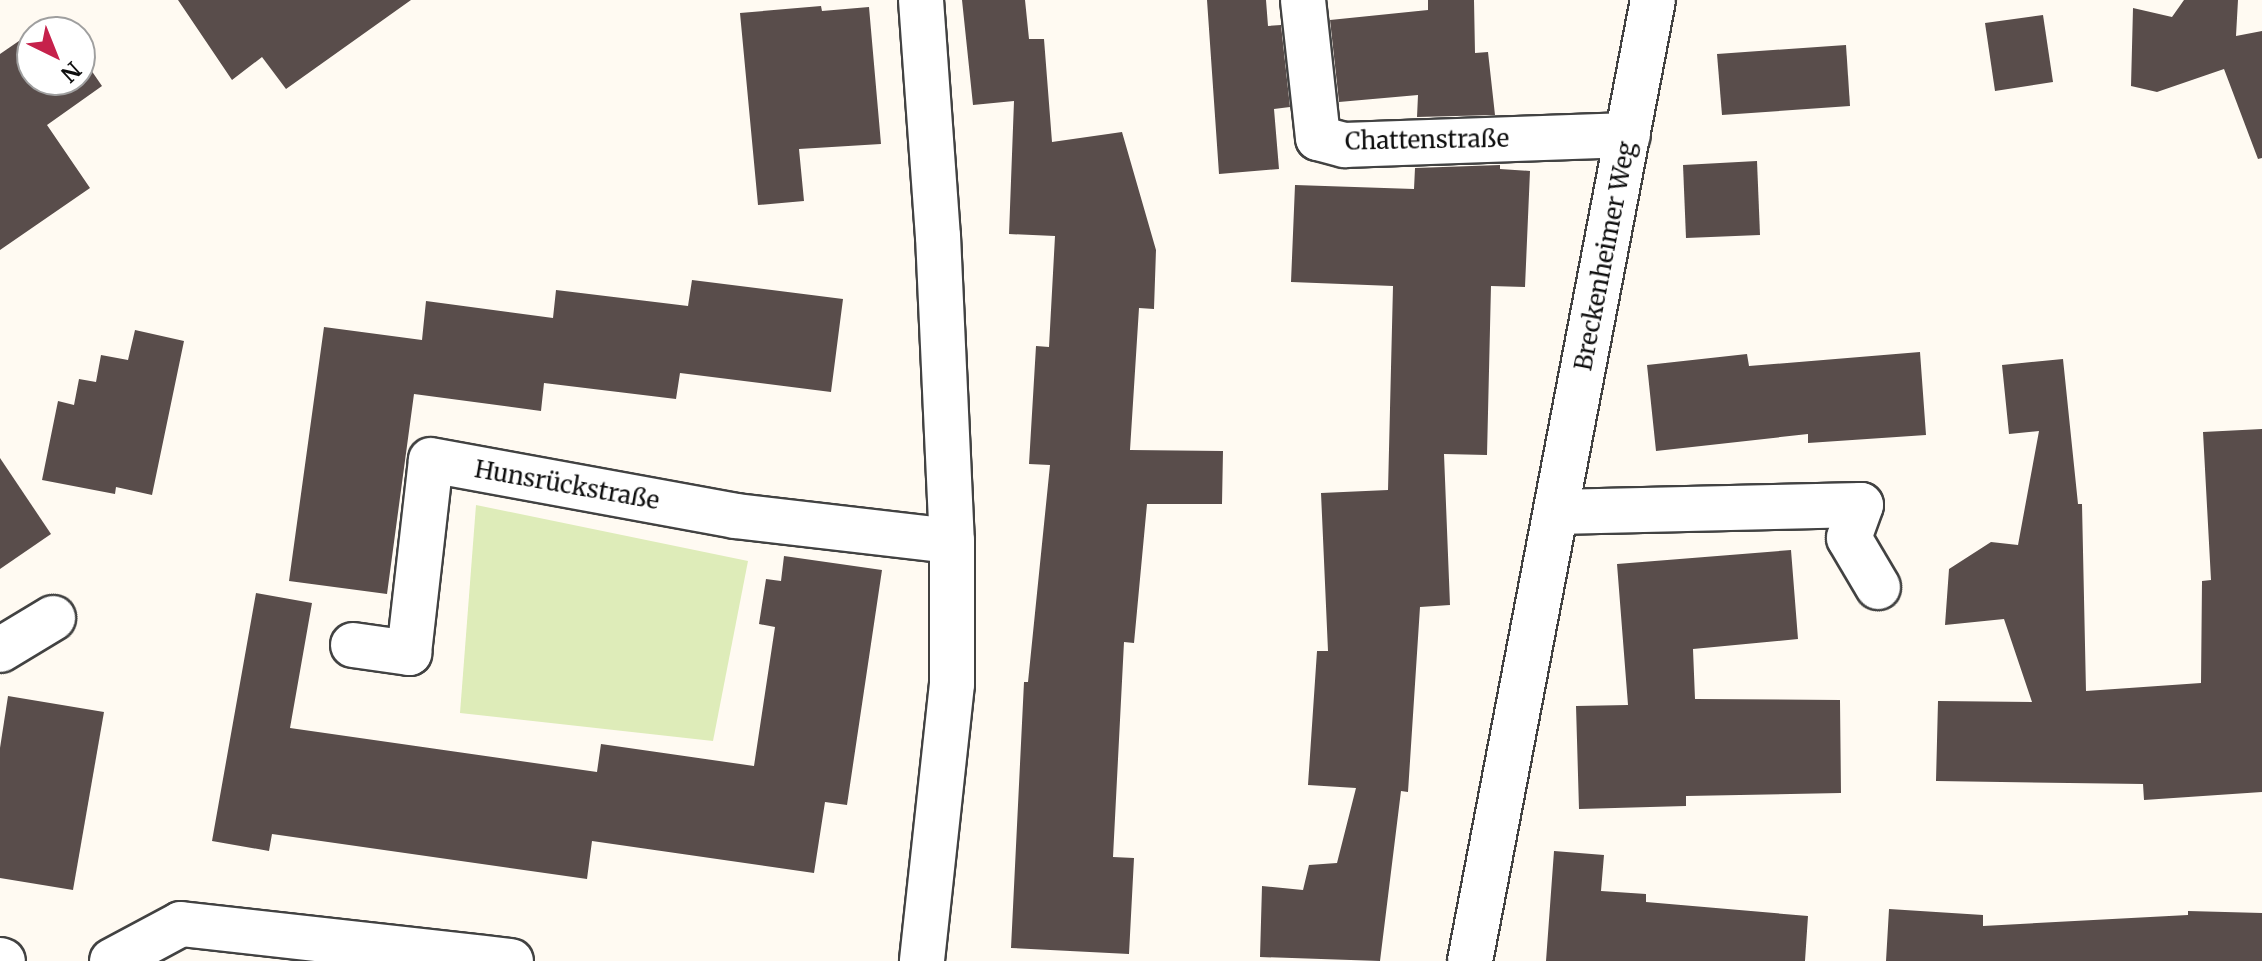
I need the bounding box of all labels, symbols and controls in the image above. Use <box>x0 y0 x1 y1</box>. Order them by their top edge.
north arrow <box>16 16 96 96</box>
text: N <box>55 56 87 88</box>
street label: Chattenstraße <box>1345 124 1509 156</box>
street label: Breckenheimer Weg <box>1569 139 1641 373</box>
street label: Hunsrückstraße <box>472 455 662 515</box>

